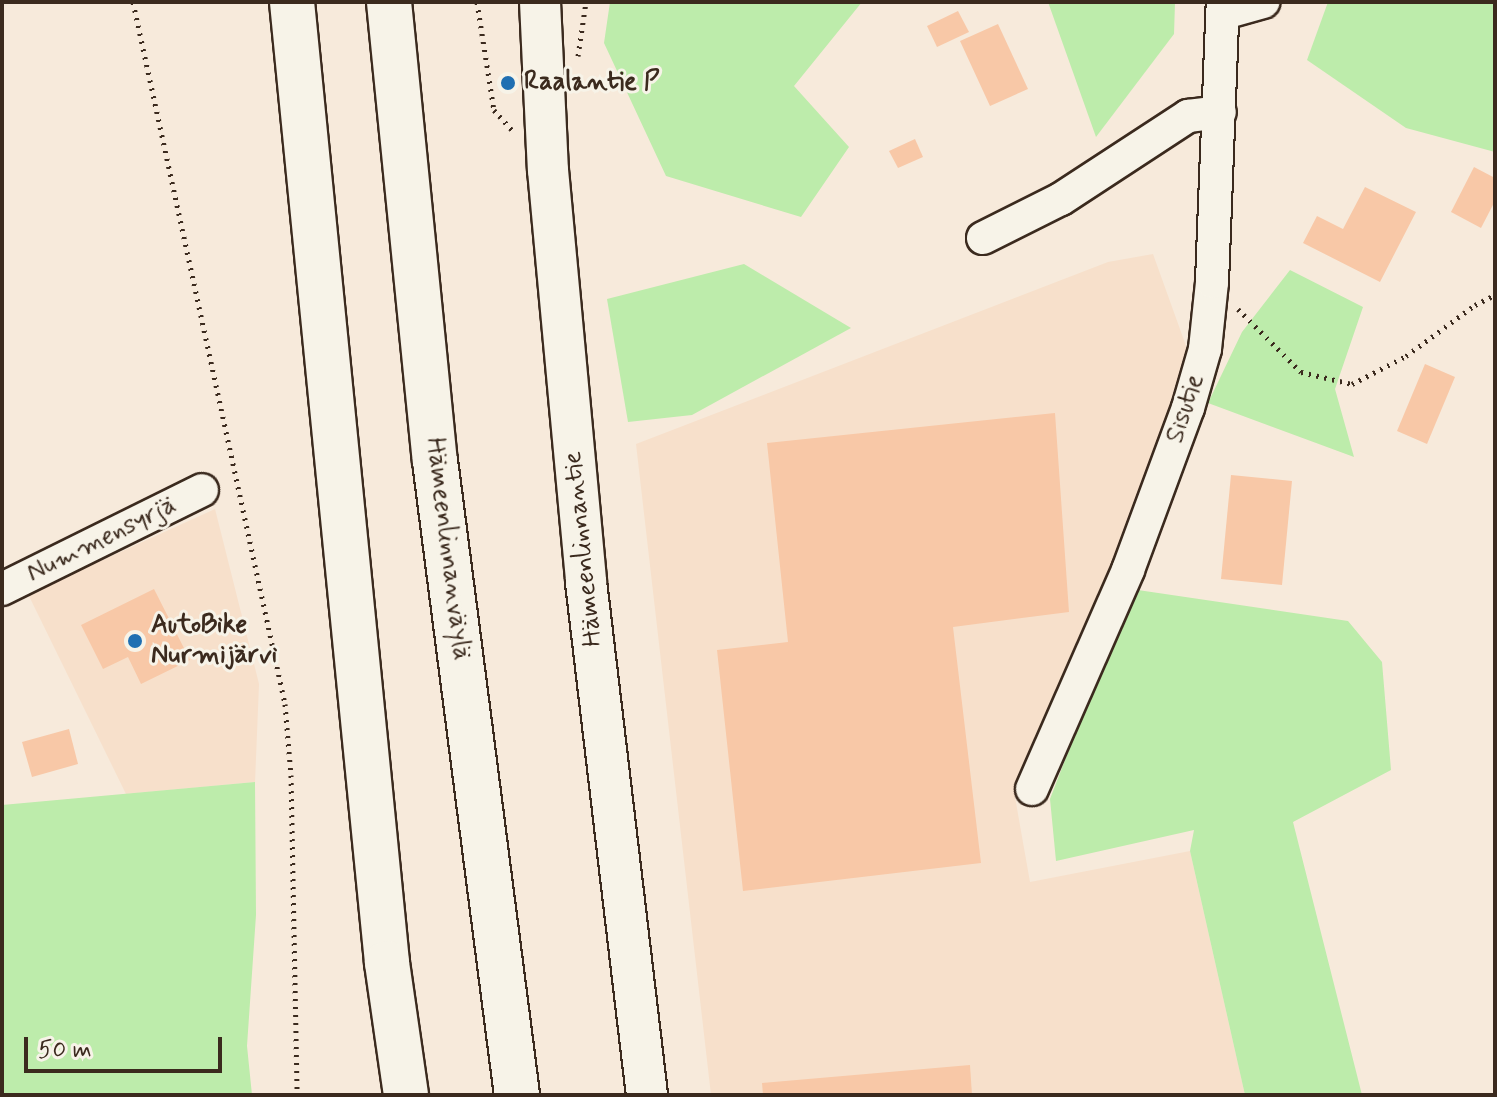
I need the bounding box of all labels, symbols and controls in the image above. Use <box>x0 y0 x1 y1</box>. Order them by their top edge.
place label: Raalantie P <box>524 67 659 99</box>
marker: Raalantie P <box>499 74 517 92</box>
street label: Sisutie <box>1160 371 1212 447</box>
street label: Hämeenlinnanväylä <box>418 436 476 662</box>
street label: Hämeenlinnantie <box>558 450 610 648</box>
street label: Nummensyrjä <box>22 490 182 590</box>
place label: AutoBike Nurmijärvi <box>151 610 277 672</box>
marker: AutoBike Nurmijärvi <box>126 632 144 650</box>
scale bar <box>28 1021 226 1071</box>
text: 50 m <box>38 1035 92 1066</box>

